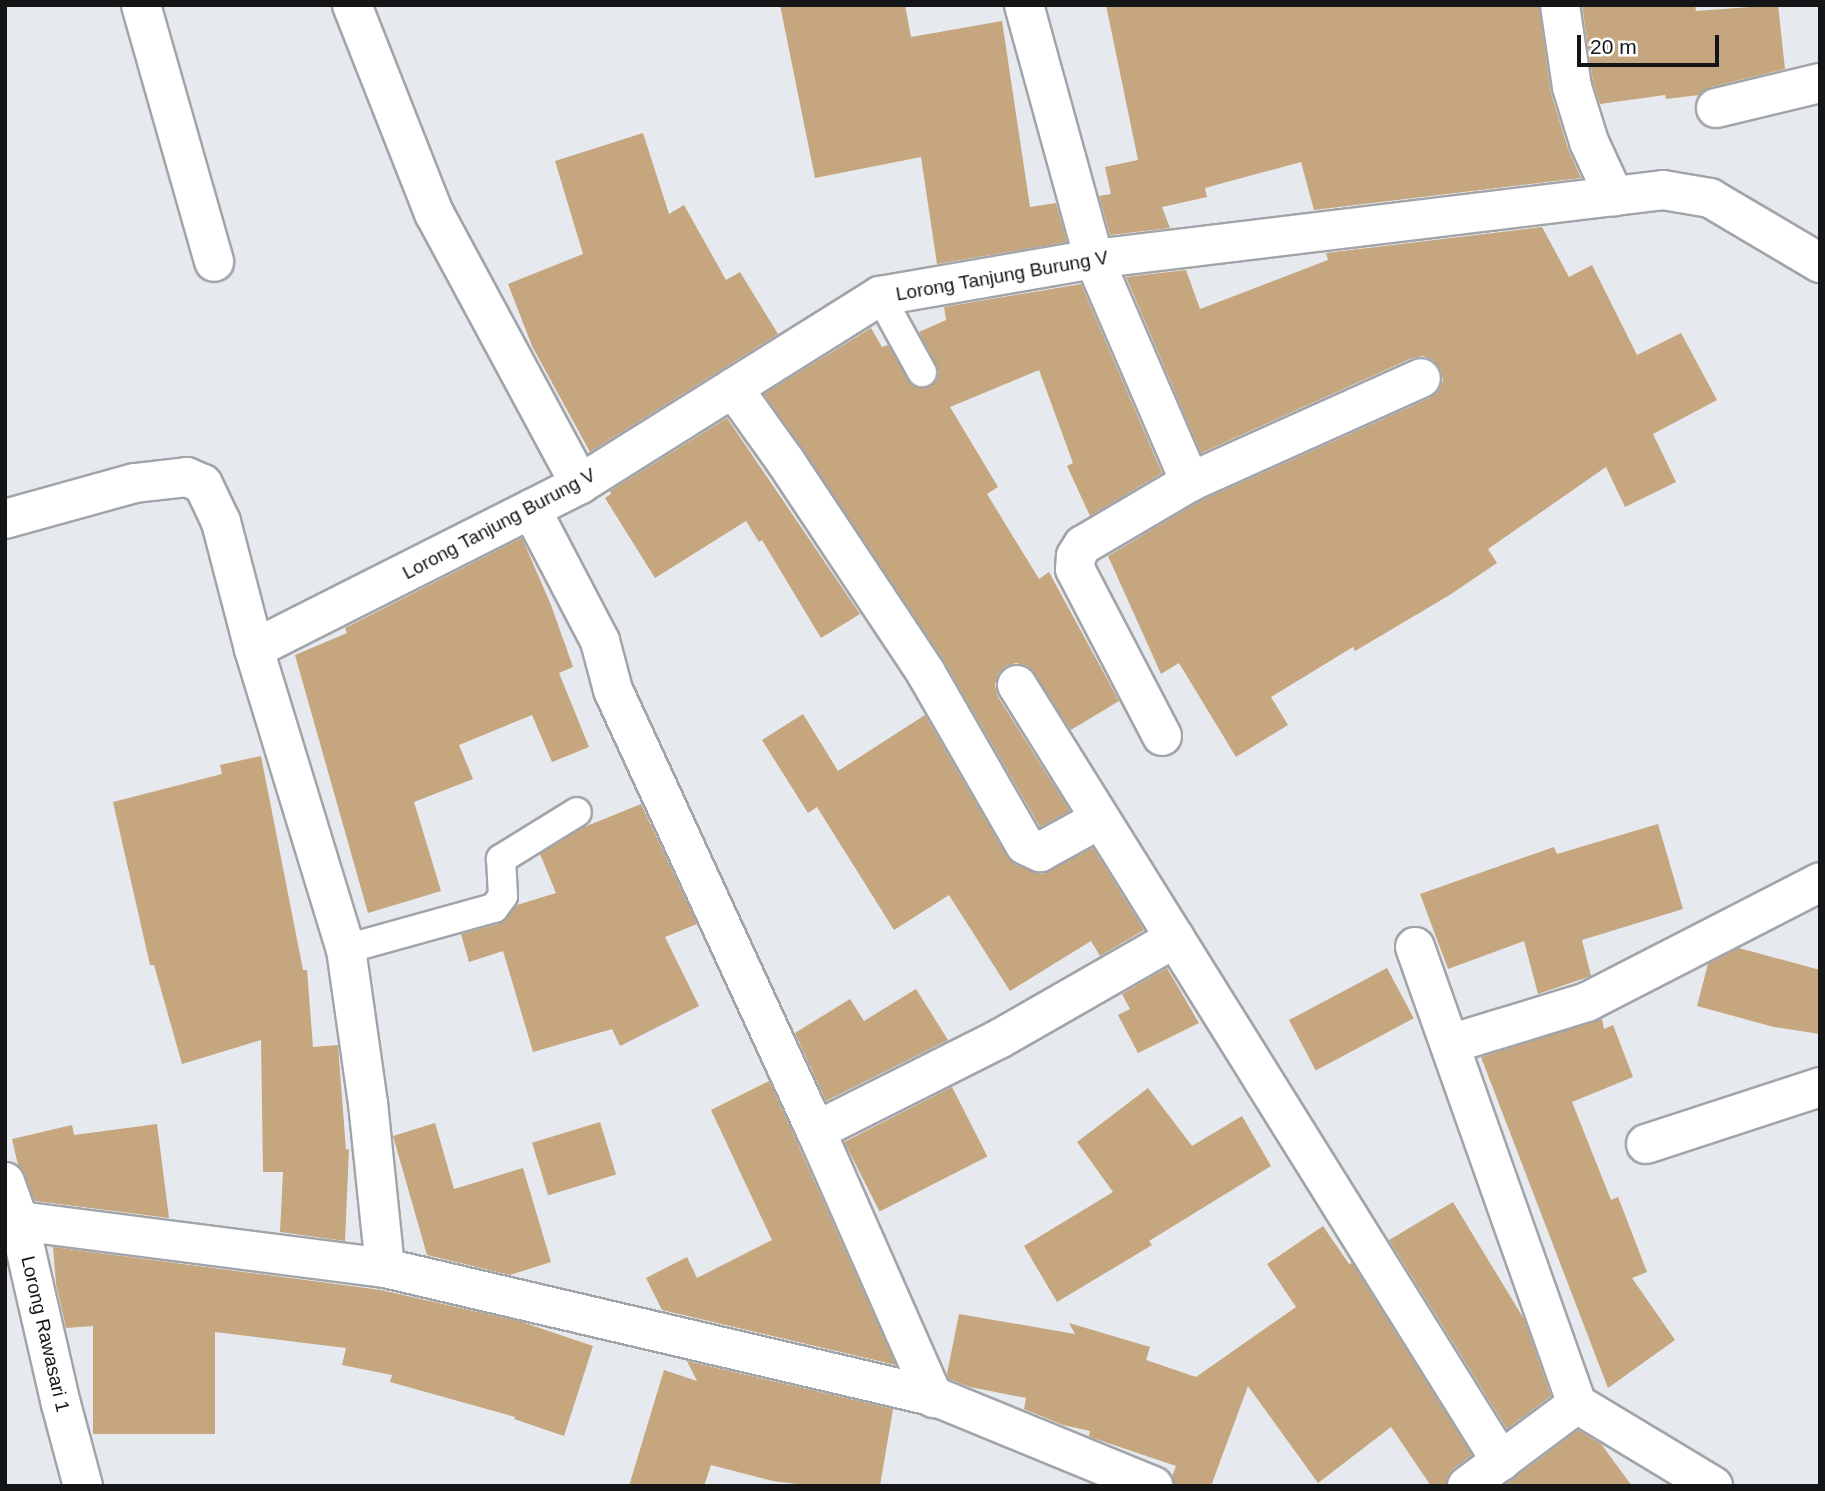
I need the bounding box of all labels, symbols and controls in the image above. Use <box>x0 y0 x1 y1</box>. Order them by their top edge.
scale bar <box>1580 21 1722 65</box>
text: 20 m <box>1590 35 1637 58</box>
street label: Lorong Tanjung Burung V <box>894 246 1110 306</box>
street label: Lorong Tanjung Burung V <box>399 463 599 585</box>
street label: Lorong Rawasari 1 <box>16 1254 74 1414</box>

